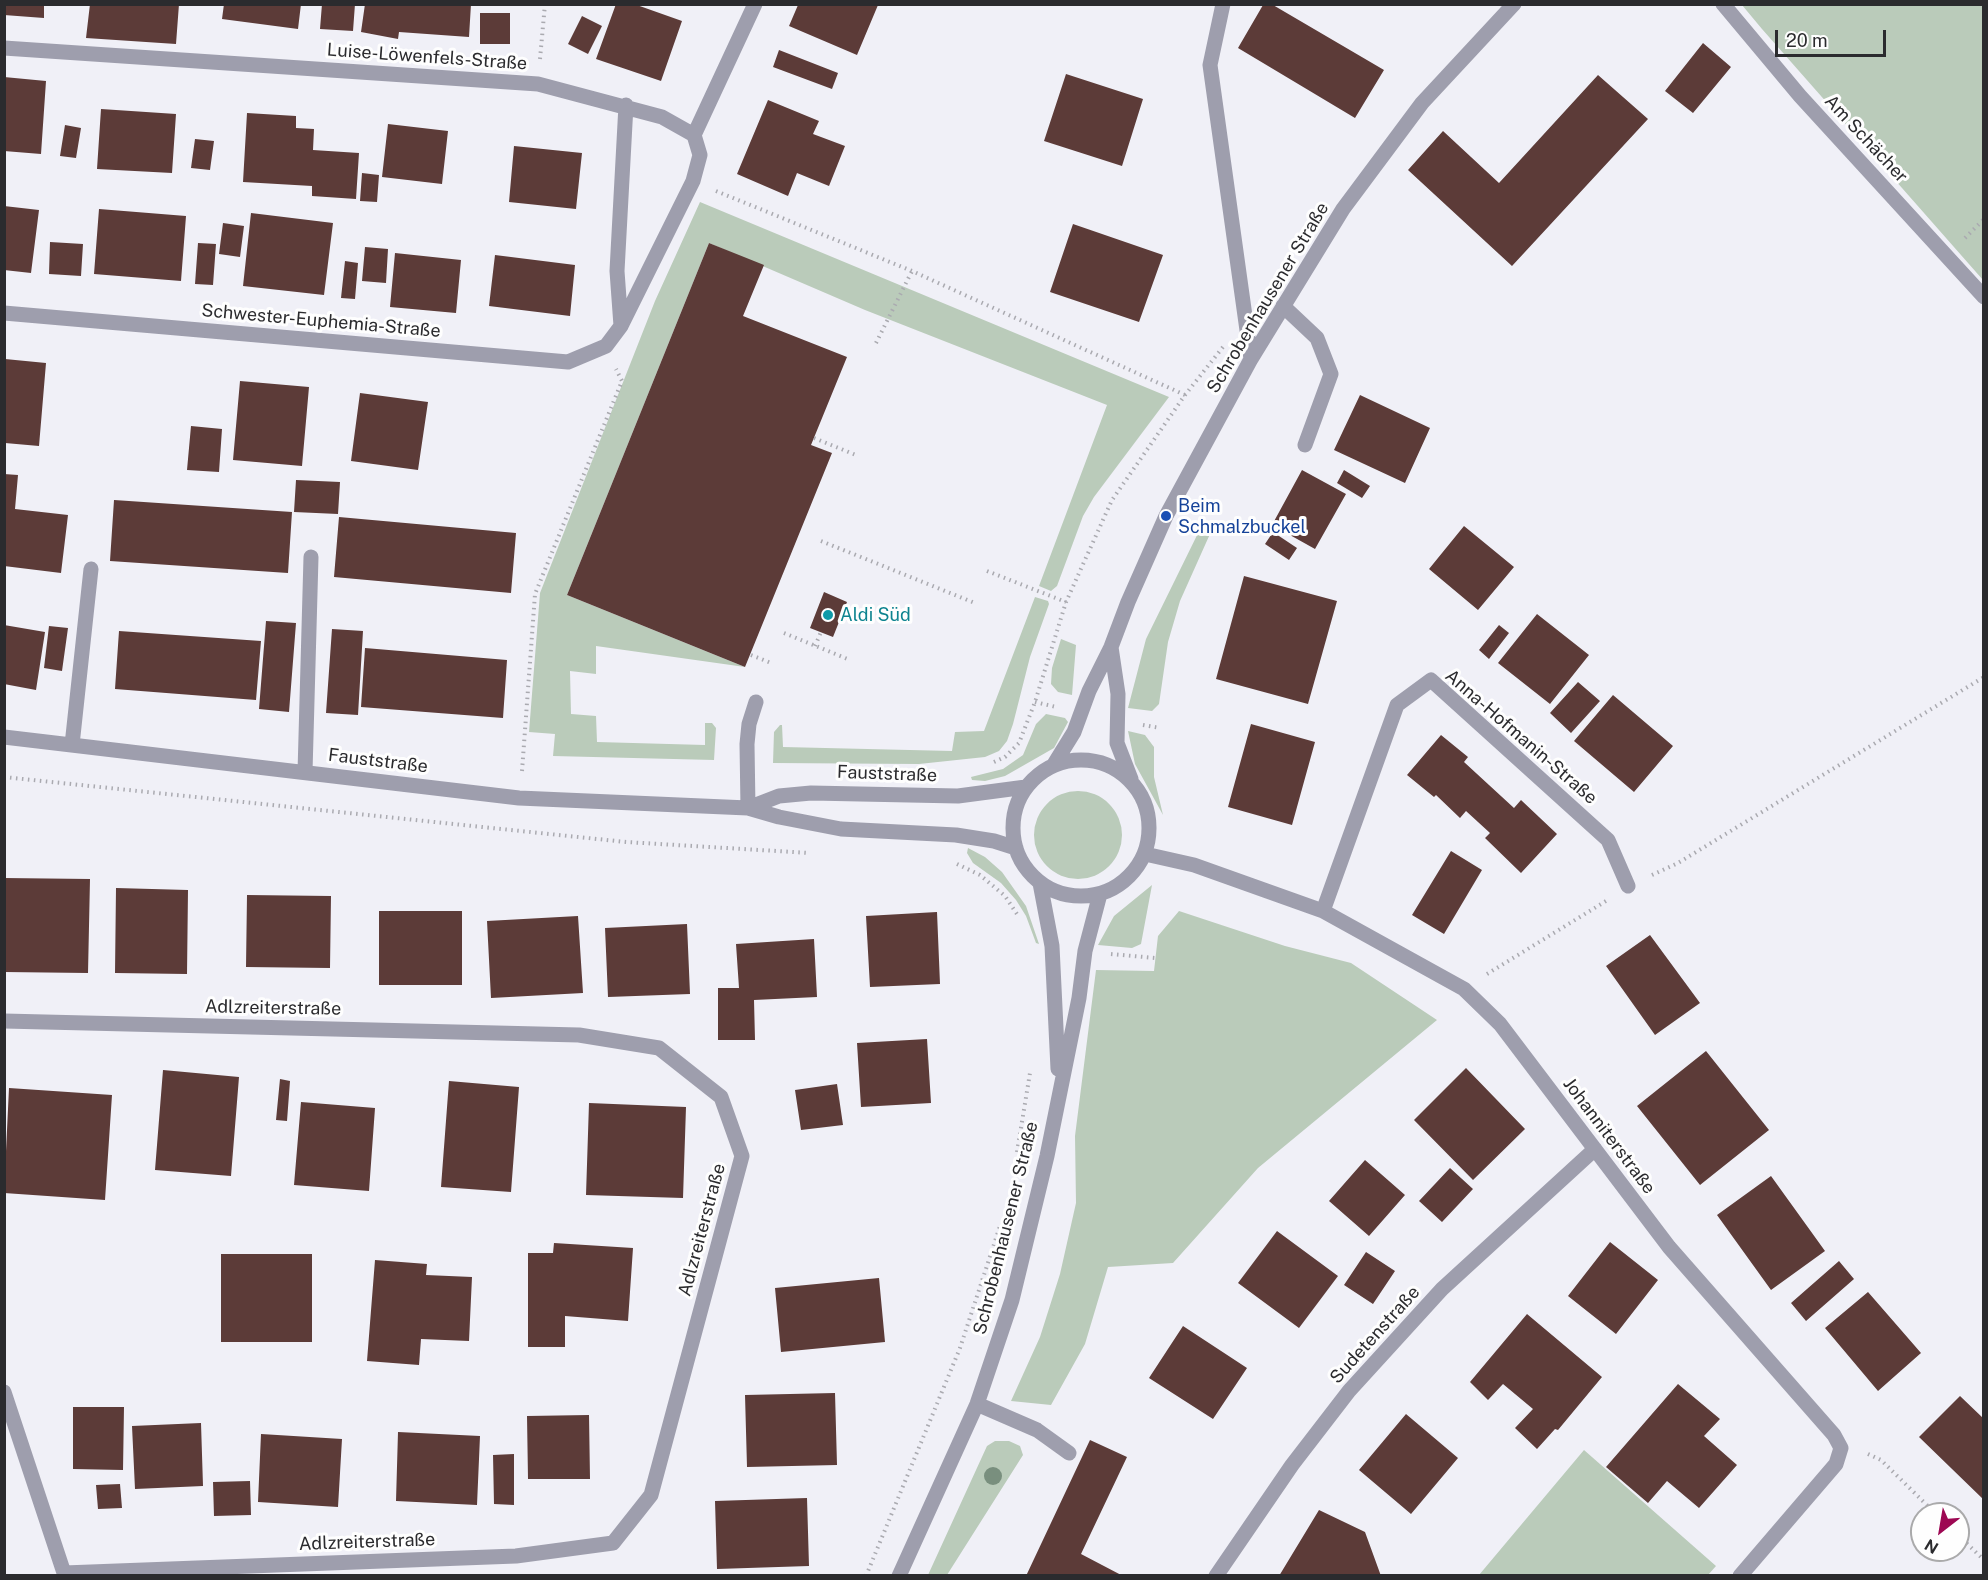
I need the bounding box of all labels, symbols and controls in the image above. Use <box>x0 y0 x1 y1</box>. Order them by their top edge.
scale bar <box>1778 18 1889 56</box>
text: 20 m <box>1786 30 1828 51</box>
street label: Luise-Löwenfels-Straße <box>326 39 528 75</box>
street label: Am Schächer <box>1820 91 1912 187</box>
street label: Schrobenhausener Straße <box>1202 199 1334 397</box>
street label: Schwester-Euphemia-Straße <box>200 300 442 342</box>
place label: Beim Schmalzbuckel <box>1178 495 1306 538</box>
marker: Beim Schmalzbuckel <box>1159 509 1173 523</box>
place label: Aldi Süd <box>840 604 911 626</box>
marker: Aldi Süd <box>821 608 835 622</box>
street label: Anna-Hofmanin-Straße <box>1441 665 1601 809</box>
street label: Fauststraße <box>327 744 429 778</box>
street label: Fauststraße <box>837 761 937 787</box>
street label: Adlzreiterstraße <box>205 996 341 1020</box>
street label: Johanniterstraße <box>1558 1074 1660 1198</box>
street label: Schrobenhausener Straße <box>969 1119 1043 1337</box>
street label: Adlzreiterstraße <box>674 1161 730 1299</box>
street label: Sudetenstraße <box>1326 1282 1424 1388</box>
north arrow <box>1910 1502 1970 1562</box>
street label: Adlzreiterstraße <box>298 1529 436 1555</box>
text: N <box>1921 1535 1942 1558</box>

